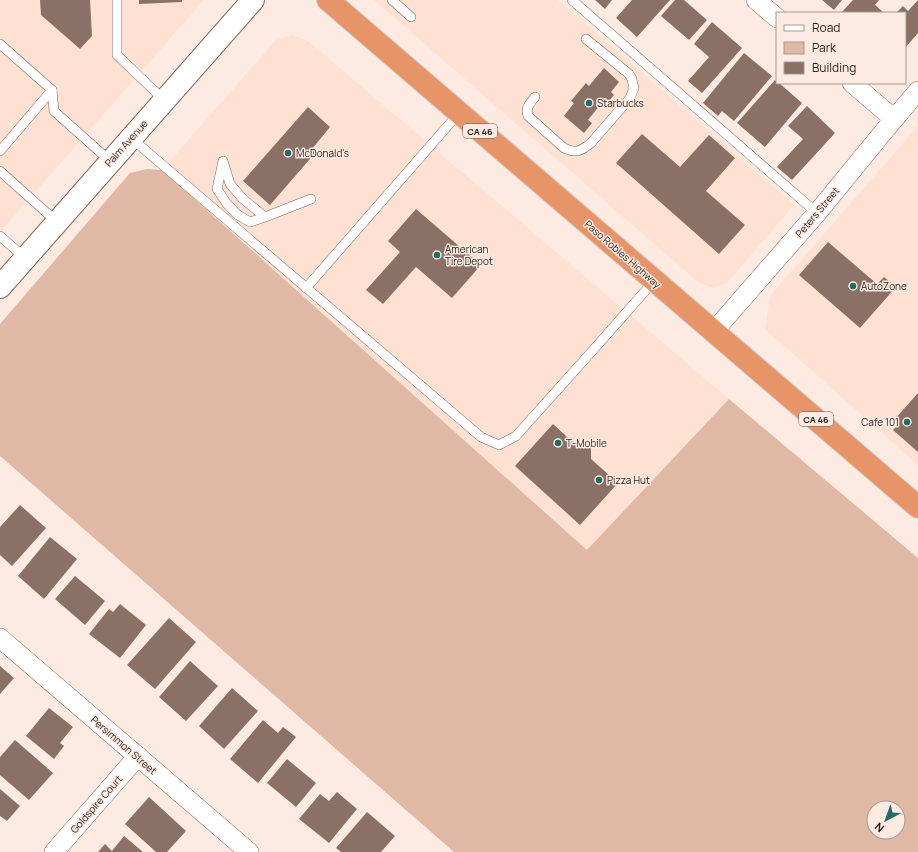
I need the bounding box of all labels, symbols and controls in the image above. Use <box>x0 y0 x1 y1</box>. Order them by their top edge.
legend <box>776 12 906 84</box>
text: Road <box>812 19 840 36</box>
text: Park <box>812 39 837 56</box>
text: Building <box>812 59 856 76</box>
place label: Starbucks <box>597 96 644 110</box>
marker: Starbucks <box>584 98 594 108</box>
street label: Palm Avenue <box>101 116 151 169</box>
road number: CA 46 <box>463 124 497 138</box>
place label: McDonald's <box>296 146 349 160</box>
marker: McDonald's <box>283 148 293 158</box>
street label: Peters Street <box>792 184 842 240</box>
street label: Paso Robles Highway <box>582 217 665 292</box>
place label: American Tire Depot <box>445 242 493 268</box>
marker: American Tire Depot <box>432 250 442 260</box>
place label: AutoZone <box>861 279 907 293</box>
marker: AutoZone <box>848 281 858 291</box>
road number: CA 46 <box>799 412 833 426</box>
place label: Cafe 101 <box>861 415 899 429</box>
marker: Cafe 101 <box>902 417 912 427</box>
place label: T-Mobile <box>566 436 607 450</box>
marker: T-Mobile <box>553 438 563 448</box>
place label: Pizza Hut <box>607 473 650 487</box>
marker: Pizza Hut <box>594 475 604 485</box>
street label: Persimmon Street <box>88 712 160 778</box>
street label: Goldspire Court <box>67 772 125 836</box>
north arrow <box>866 800 906 840</box>
text: N <box>871 820 887 836</box>

